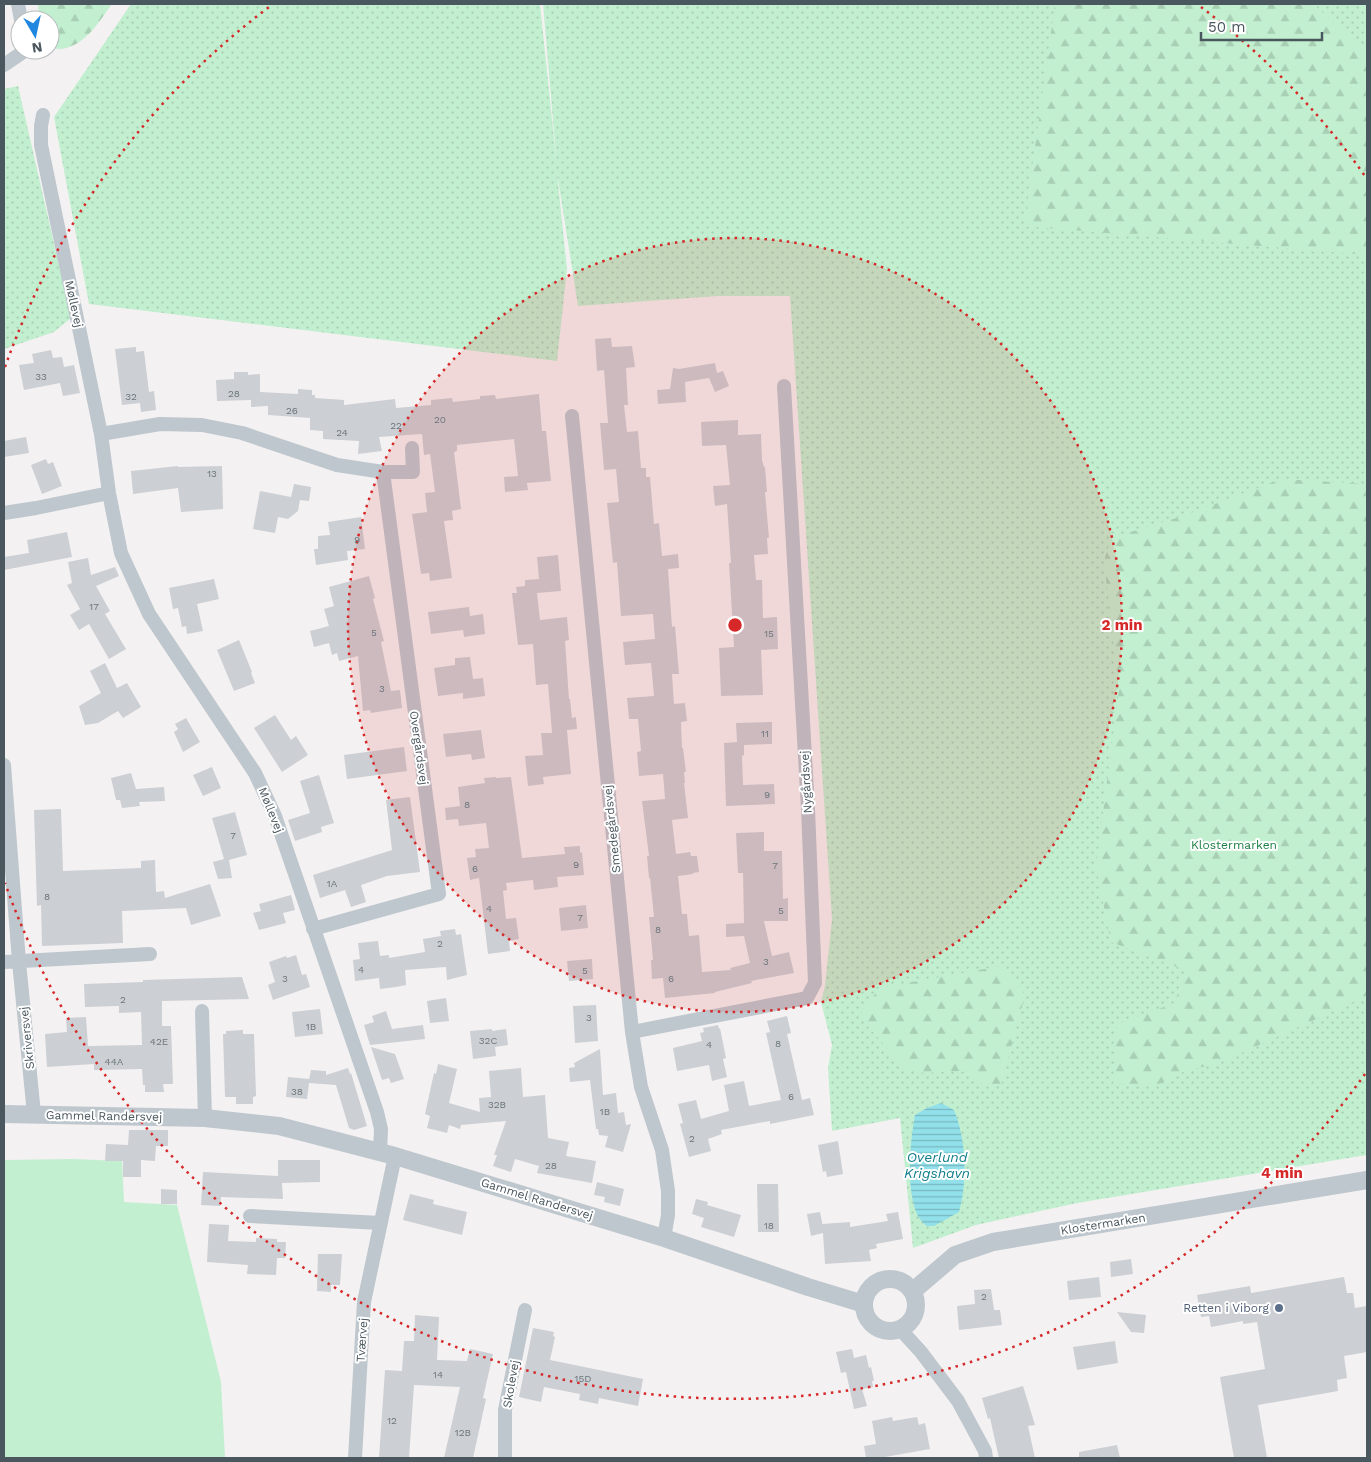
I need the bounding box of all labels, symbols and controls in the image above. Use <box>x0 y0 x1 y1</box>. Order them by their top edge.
north arrow <box>10 10 60 60</box>
scale bar <box>1201 10 1322 42</box>
text: 50 m <box>1208 18 1245 36</box>
text: N <box>31 39 43 57</box>
street label: Møllevej <box>62 279 86 329</box>
house number: 33 <box>35 371 47 382</box>
house number: 28 <box>228 388 240 399</box>
house number: 32 <box>125 391 137 402</box>
house number: 26 <box>286 405 298 416</box>
house number: 20 <box>434 414 446 425</box>
house number: 22 <box>390 420 402 431</box>
house number: 24 <box>336 427 348 438</box>
house number: 13 <box>207 468 217 479</box>
house number: 9 <box>354 534 360 545</box>
house number: 17 <box>89 601 99 612</box>
centre of rings <box>726 616 744 634</box>
text: 2 min <box>1101 616 1143 634</box>
house number: 5 <box>371 627 377 638</box>
house number: 15 <box>764 628 774 639</box>
house number: 3 <box>379 683 385 694</box>
street label: Overgårdsvej <box>407 710 431 786</box>
house number: 11 <box>761 728 769 739</box>
street label: Nygårdsvej <box>797 750 815 814</box>
street label: Smedegårdsvej <box>600 784 624 874</box>
street label: Møllevej <box>256 785 286 835</box>
house number: 9 <box>764 789 770 800</box>
house number: 8 <box>464 799 470 810</box>
house number: 7 <box>230 830 236 841</box>
park label: Klostermarken <box>1191 838 1277 852</box>
house number: 9 <box>573 859 579 870</box>
house number: 7 <box>772 860 778 871</box>
house number: 6 <box>472 863 478 874</box>
house number: 1A <box>327 878 338 889</box>
house number: 8 <box>44 891 50 902</box>
house number: 4 <box>486 903 492 914</box>
house number: 5 <box>778 905 784 916</box>
house number: 7 <box>577 912 583 923</box>
house number: 8 <box>655 924 661 935</box>
house number: 2 <box>437 938 443 949</box>
house number: 3 <box>763 956 769 967</box>
house number: 4 <box>358 964 364 975</box>
house number: 5 <box>582 965 588 976</box>
house number: 3 <box>282 973 288 984</box>
house number: 6 <box>668 973 674 984</box>
house number: 2 <box>120 994 126 1005</box>
street label: Skriversvej <box>17 1006 37 1070</box>
house number: 3 <box>586 1012 592 1023</box>
house number: 1B <box>306 1021 316 1032</box>
house number: 32C <box>479 1035 497 1046</box>
house number: 42E <box>150 1036 168 1047</box>
house number: 8 <box>775 1038 781 1049</box>
house number: 4 <box>706 1039 712 1050</box>
house number: 44A <box>105 1056 124 1067</box>
house number: 38 <box>291 1086 303 1097</box>
house number: 6 <box>788 1091 794 1102</box>
house number: 32B <box>488 1099 506 1110</box>
house number: 1B <box>600 1106 610 1117</box>
street label: Gammel Randersvej <box>46 1108 162 1124</box>
house number: 2 <box>689 1133 695 1144</box>
water label: Overlund Krigshavn <box>904 1149 970 1181</box>
house number: 28 <box>545 1160 557 1171</box>
text: 4 min <box>1261 1164 1303 1182</box>
street label: Gammel Randersvej <box>479 1175 595 1223</box>
street label: Klostermarken <box>1059 1210 1147 1238</box>
house number: 18 <box>764 1220 774 1231</box>
house number: 2 <box>981 1291 987 1302</box>
place label: Retten i Viborg <box>1183 1301 1270 1315</box>
marker: Retten i Viborg <box>1273 1302 1285 1314</box>
street label: Tværvej <box>353 1317 371 1363</box>
street label: Skolevej <box>500 1359 522 1409</box>
house number: 14 <box>433 1369 443 1380</box>
house number: 15D <box>575 1373 591 1384</box>
house number: 12 <box>387 1415 397 1426</box>
house number: 12B <box>455 1427 471 1438</box>

